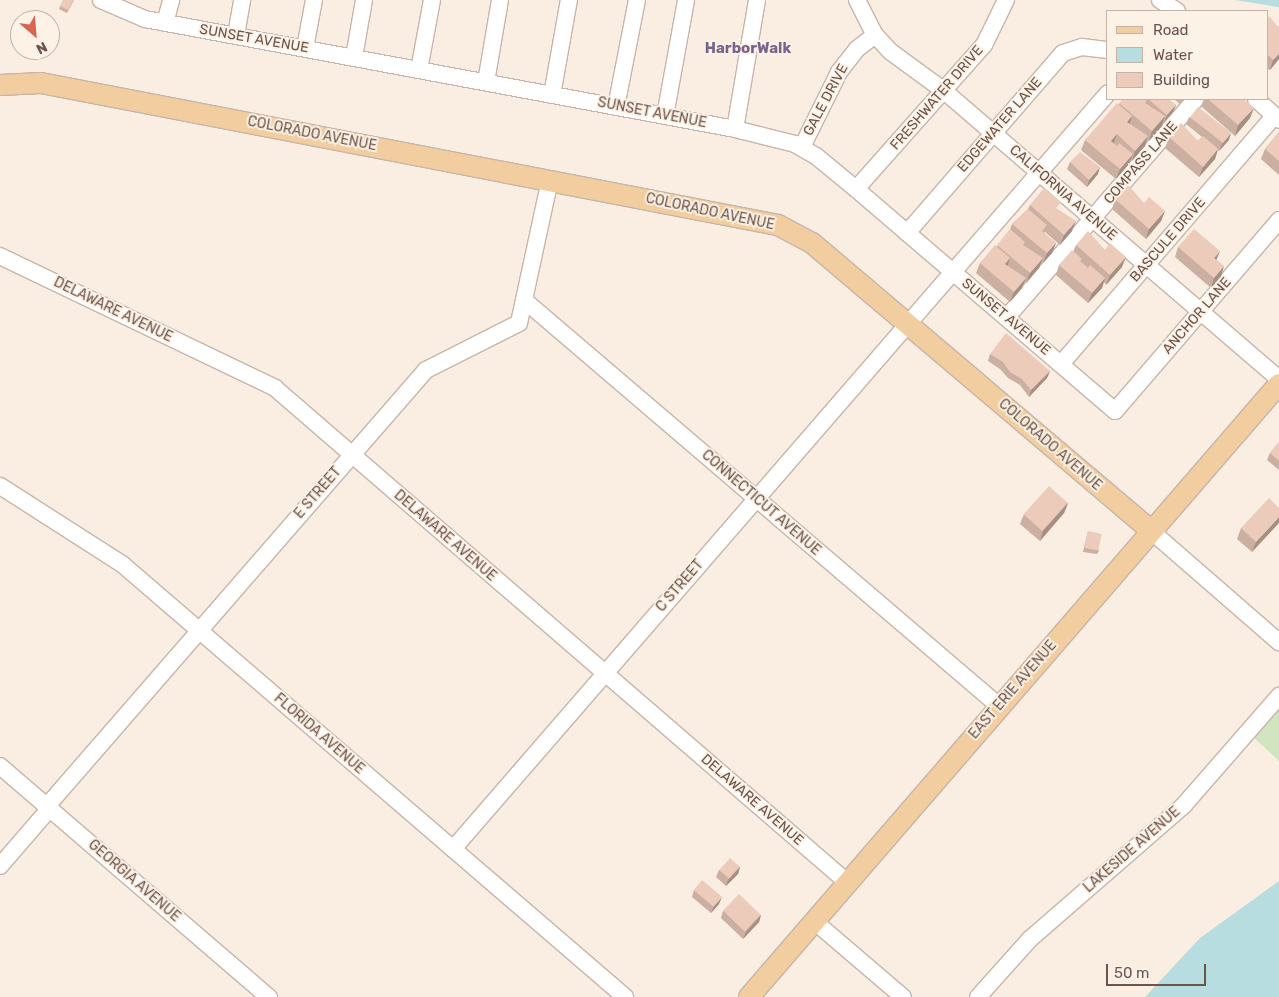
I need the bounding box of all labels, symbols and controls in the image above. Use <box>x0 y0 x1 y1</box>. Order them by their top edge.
north arrow <box>10 10 60 60</box>
legend <box>1106 10 1269 100</box>
street label: SUNSET AVENUE <box>198 21 310 57</box>
text: Road <box>1153 21 1189 39</box>
text: N <box>33 38 50 58</box>
district label: HarborWalk <box>705 40 791 58</box>
street label: FRESHWATER DRIVE <box>887 42 987 154</box>
text: Water <box>1153 46 1193 64</box>
street label: GALE DRIVE <box>800 61 852 139</box>
text: Building <box>1153 71 1210 89</box>
street label: EDGEWATER LANE <box>954 74 1046 176</box>
street label: SUNSET AVENUE <box>596 94 708 132</box>
street label: COLORADO AVENUE <box>246 113 378 155</box>
street label: COMPASS LANE <box>1101 118 1181 208</box>
street label: CALIFORNIA AVENUE <box>1005 141 1121 245</box>
street label: COLORADO AVENUE <box>644 190 776 234</box>
street label: BASCULE DRIVE <box>1127 194 1209 286</box>
street label: DELAWARE AVENUE <box>51 274 175 346</box>
street label: ANCHOR LANE <box>1159 274 1235 358</box>
street label: SUNSET AVENUE <box>958 275 1054 359</box>
street label: COLORADO AVENUE <box>995 396 1105 494</box>
street label: CONNECTICUT AVENUE <box>698 446 824 560</box>
street label: E STREET <box>291 464 345 522</box>
street label: DELAWARE AVENUE <box>390 487 500 585</box>
street label: C STREET <box>653 556 707 616</box>
street label: EAST ERIE AVENUE <box>965 637 1061 743</box>
street label: FLORIDA AVENUE <box>270 690 368 778</box>
street label: DELAWARE AVENUE <box>697 751 807 849</box>
street label: LAKESIDE AVENUE <box>1080 803 1184 897</box>
street label: GEORGIA AVENUE <box>84 836 184 926</box>
scale bar <box>1109 954 1209 986</box>
text: 50 m <box>1114 964 1149 982</box>

